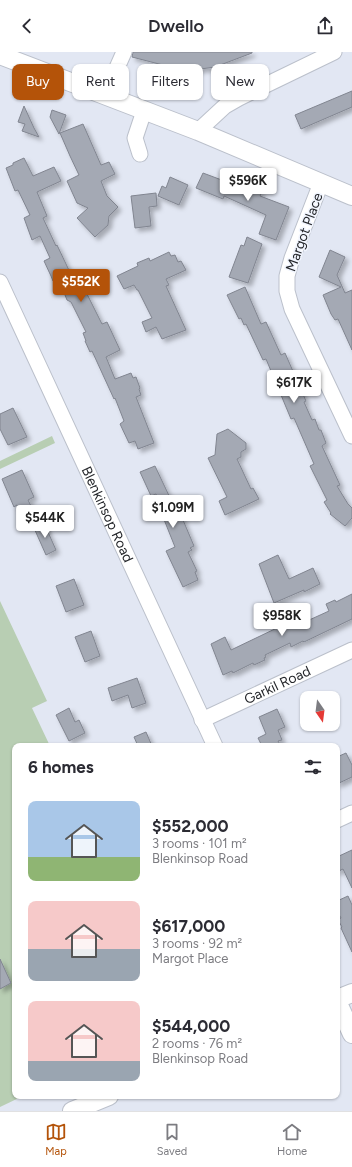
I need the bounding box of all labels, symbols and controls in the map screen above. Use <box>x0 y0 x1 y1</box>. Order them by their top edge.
icon: back <box>16 15 38 37</box>
text: Dwello <box>148 15 204 37</box>
icon: share <box>314 15 336 37</box>
chip: Buy <box>12 64 64 100</box>
chip: Rent <box>72 64 129 100</box>
chip: Filters <box>137 64 203 100</box>
chip: New <box>211 64 269 100</box>
pin: $596K <box>220 168 276 202</box>
text: $596K <box>229 173 267 188</box>
street label: Margot Place <box>282 190 327 274</box>
pin: $552K <box>53 269 109 303</box>
text: $552K <box>62 274 100 289</box>
pin: $617K <box>266 370 322 404</box>
text: $617K <box>276 375 312 390</box>
street label: Blenkinsop Road <box>78 464 137 565</box>
pin: $1.09M <box>140 495 206 529</box>
text: $1.09M <box>151 500 195 515</box>
pin: $544K <box>17 505 73 539</box>
text: $544K <box>25 510 65 525</box>
pin: $958K <box>254 603 310 637</box>
text: $958K <box>263 608 301 623</box>
street label: Garkil Road <box>241 663 313 708</box>
north arrow <box>300 691 340 731</box>
map controls <box>300 691 340 731</box>
icon: filters <box>302 756 324 778</box>
text: 6 homes <box>28 757 94 777</box>
text: $552,000 <box>152 816 228 836</box>
icon: home <box>60 817 108 865</box>
text: 3 rooms · 101 m² <box>152 836 247 851</box>
text: Blenkinsop Road <box>152 851 248 866</box>
text: $617,000 <box>152 916 225 936</box>
icon: home <box>60 917 108 965</box>
text: 3 rooms · 92 m² <box>152 936 242 951</box>
text: Margot Place <box>152 951 228 966</box>
text: $544,000 <box>152 1016 230 1036</box>
icon: home <box>60 1017 108 1065</box>
text: 2 rooms · 76 m² <box>152 1036 242 1051</box>
text: Blenkinsop Road <box>152 1051 248 1066</box>
tab: Map <box>45 1121 67 1158</box>
tab: Saved <box>157 1121 187 1158</box>
tab: Home <box>277 1121 307 1158</box>

